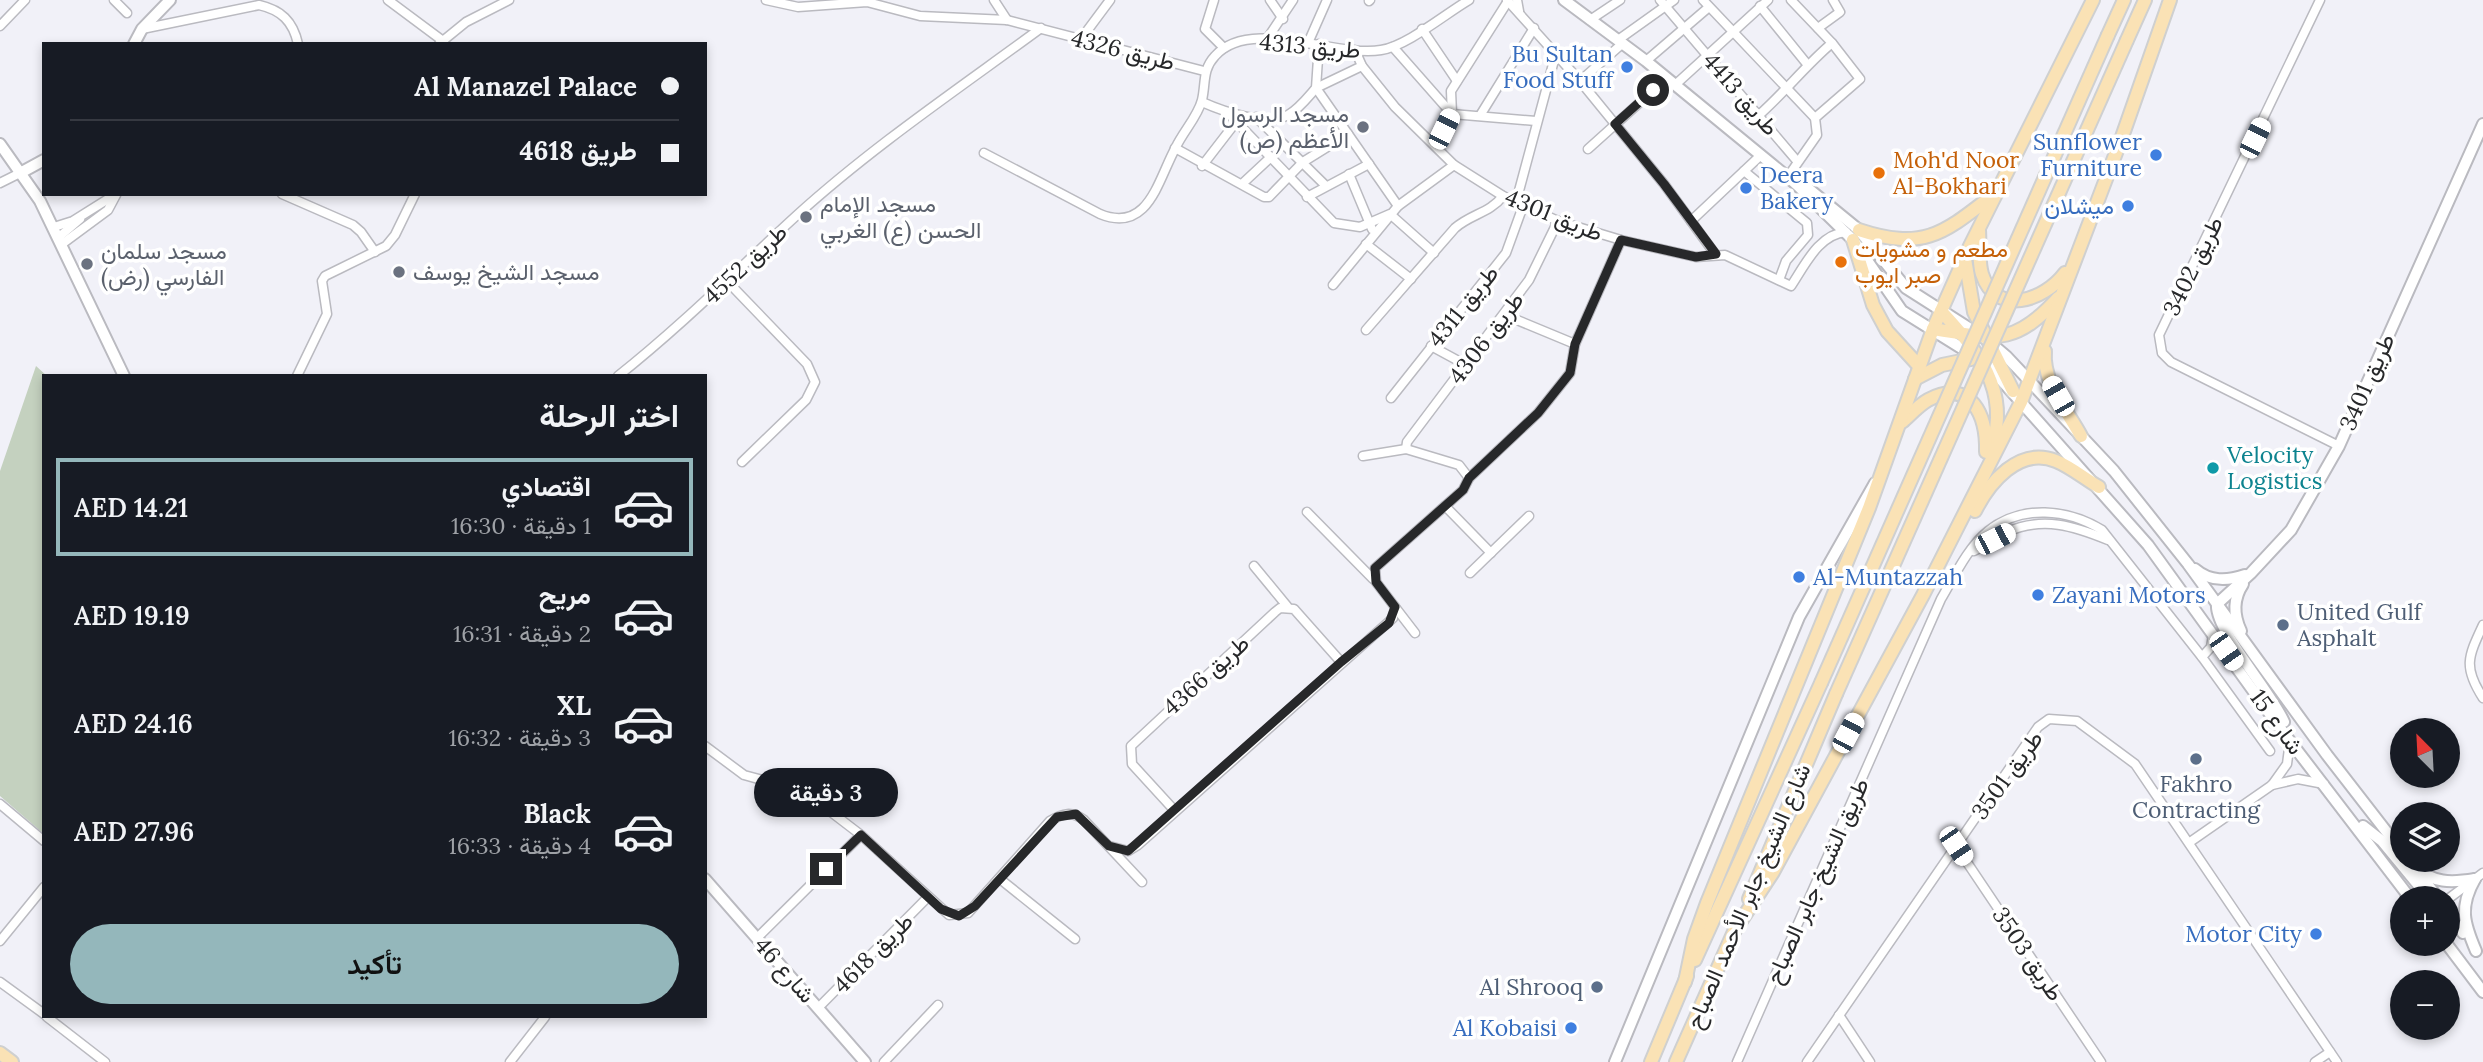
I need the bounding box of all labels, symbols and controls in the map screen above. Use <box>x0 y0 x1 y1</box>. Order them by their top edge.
street label: طريق 4326 <box>1068 23 1178 77</box>
street label: طريق 4313 <box>1258 27 1362 65</box>
place label: Bu Sultan Food Stuff <box>1503 39 1615 94</box>
street label: طريق 4413 <box>1697 46 1785 142</box>
marker: Bu Sultan Food Stuff <box>1619 59 1635 75</box>
text: Al Manazel Palace <box>414 70 637 103</box>
route start <box>1637 74 1669 106</box>
place label: مسجد الرسول الأعظم (ص) <box>1221 99 1349 155</box>
car <box>1426 106 1463 152</box>
car <box>2237 115 2274 161</box>
marker: مسجد الرسول الأعظم (ص) <box>1355 119 1371 135</box>
place label: Sunflower Furniture <box>2033 127 2142 182</box>
text: طريق 4618 <box>519 134 637 167</box>
place label: Moh'd Noor Al-Bokhari <box>1892 145 2019 200</box>
marker: Sunflower Furniture <box>2148 147 2164 163</box>
place label: Deera Bakery <box>1760 160 1834 215</box>
marker: Moh'd Noor Al-Bokhari <box>1871 165 1887 181</box>
marker: Deera Bakery <box>1738 180 1754 196</box>
street label: طريق 4301 <box>1501 182 1607 248</box>
place label: مسجد الإمام الحسن (ع) الغربي <box>820 189 981 249</box>
place label: ميشلان <box>2045 191 2114 220</box>
marker: ميشلان <box>2120 198 2136 214</box>
marker: مسجد الإمام الحسن (ع) الغربي <box>798 209 814 225</box>
street label: طريق 3402 <box>2156 212 2230 320</box>
street label: طريق 4552 <box>696 217 794 311</box>
place label: مطعم و مشويات صبر ايوب <box>1855 234 2008 290</box>
place label: مسجد سلمان الفارسي (رض) <box>101 236 227 296</box>
marker: مطعم و مشويات صبر ايوب <box>1833 254 1849 270</box>
marker: مسجد سلمان الفارسي (رض) <box>79 256 95 272</box>
place label: مسجد الشيخ يوسف <box>413 257 600 288</box>
street label: طريق 4311 <box>1421 259 1505 353</box>
marker: مسجد الشيخ يوسف <box>391 264 407 280</box>
street label: طريق 4306 <box>1442 286 1530 390</box>
street label: طريق 3401 <box>2332 329 2402 435</box>
car <box>2039 373 2078 419</box>
text: اختر الرحلة <box>539 395 679 436</box>
place label: Velocity Logistics <box>2226 440 2322 495</box>
marker: Velocity Logistics <box>2205 460 2221 476</box>
text: اقتصادي <box>502 470 591 503</box>
icon: car <box>612 476 675 539</box>
text: AED 14.21 <box>74 491 188 524</box>
text: 1 دقيقة · 16:30 <box>451 511 591 540</box>
car <box>1972 520 2019 558</box>
place label: Al-Muntazzah <box>1812 562 1963 591</box>
marker: Al-Muntazzah <box>1791 569 1807 585</box>
text: مريح <box>539 578 591 611</box>
place label: Zayani Motors <box>2052 580 2206 609</box>
icon: car <box>612 584 675 647</box>
marker: Zayani Motors <box>2030 587 2046 603</box>
place label: United Gulf Asphalt <box>2296 597 2424 652</box>
text: AED 19.19 <box>74 599 190 632</box>
marker: United Gulf Asphalt <box>2275 617 2291 633</box>
text: 2 دقيقة · 16:31 <box>453 619 591 648</box>
street label: طريق 4366 <box>1156 628 1256 722</box>
car <box>2206 628 2247 674</box>
street label: شارع 15 <box>2243 684 2311 761</box>
text: XL <box>557 689 591 722</box>
icon: car <box>612 692 675 755</box>
text: AED 24.16 <box>74 707 193 740</box>
car <box>1829 710 1868 756</box>
north arrow <box>2390 718 2460 788</box>
map controls <box>2390 718 2460 1040</box>
text: 3 دقيقة · 16:32 <box>448 723 591 752</box>
street label: طريق 3501 <box>1965 725 2049 825</box>
marker: Fakhro Contracting <box>2188 751 2204 767</box>
street label: شارع الشيخ جابر الأحمد الصباح <box>1679 759 1818 1033</box>
callout: 3 دقيقة <box>754 768 898 816</box>
place label: Fakhro Contracting <box>2132 769 2261 824</box>
street label: طريق الشيخ جابر الصباح <box>1758 774 1877 989</box>
text: 3 دقيقة <box>790 778 862 807</box>
text: Black <box>523 797 591 830</box>
icon: car <box>612 800 675 863</box>
button: layers <box>2390 802 2460 872</box>
text: AED 27.96 <box>74 815 194 848</box>
car <box>1936 823 1977 869</box>
text: 4 دقيقة · 16:33 <box>448 831 591 860</box>
route end <box>810 853 842 885</box>
button: + <box>2390 886 2460 956</box>
street label: طريق 3503 <box>1986 901 2070 1007</box>
street label: طريق 4618 <box>826 906 920 1000</box>
place label: Motor City <box>2185 919 2303 948</box>
button: تأكيد <box>70 924 679 1004</box>
marker: Motor City <box>2308 926 2324 942</box>
street label: شارع 46 <box>747 931 822 1010</box>
button: − <box>2390 970 2460 1040</box>
place label: Al Shrooq <box>1479 972 1583 1001</box>
marker: Al Shrooq <box>1589 979 1605 995</box>
place label: Al Kobaisi <box>1452 1013 1557 1042</box>
marker: Al Kobaisi <box>1563 1020 1579 1036</box>

